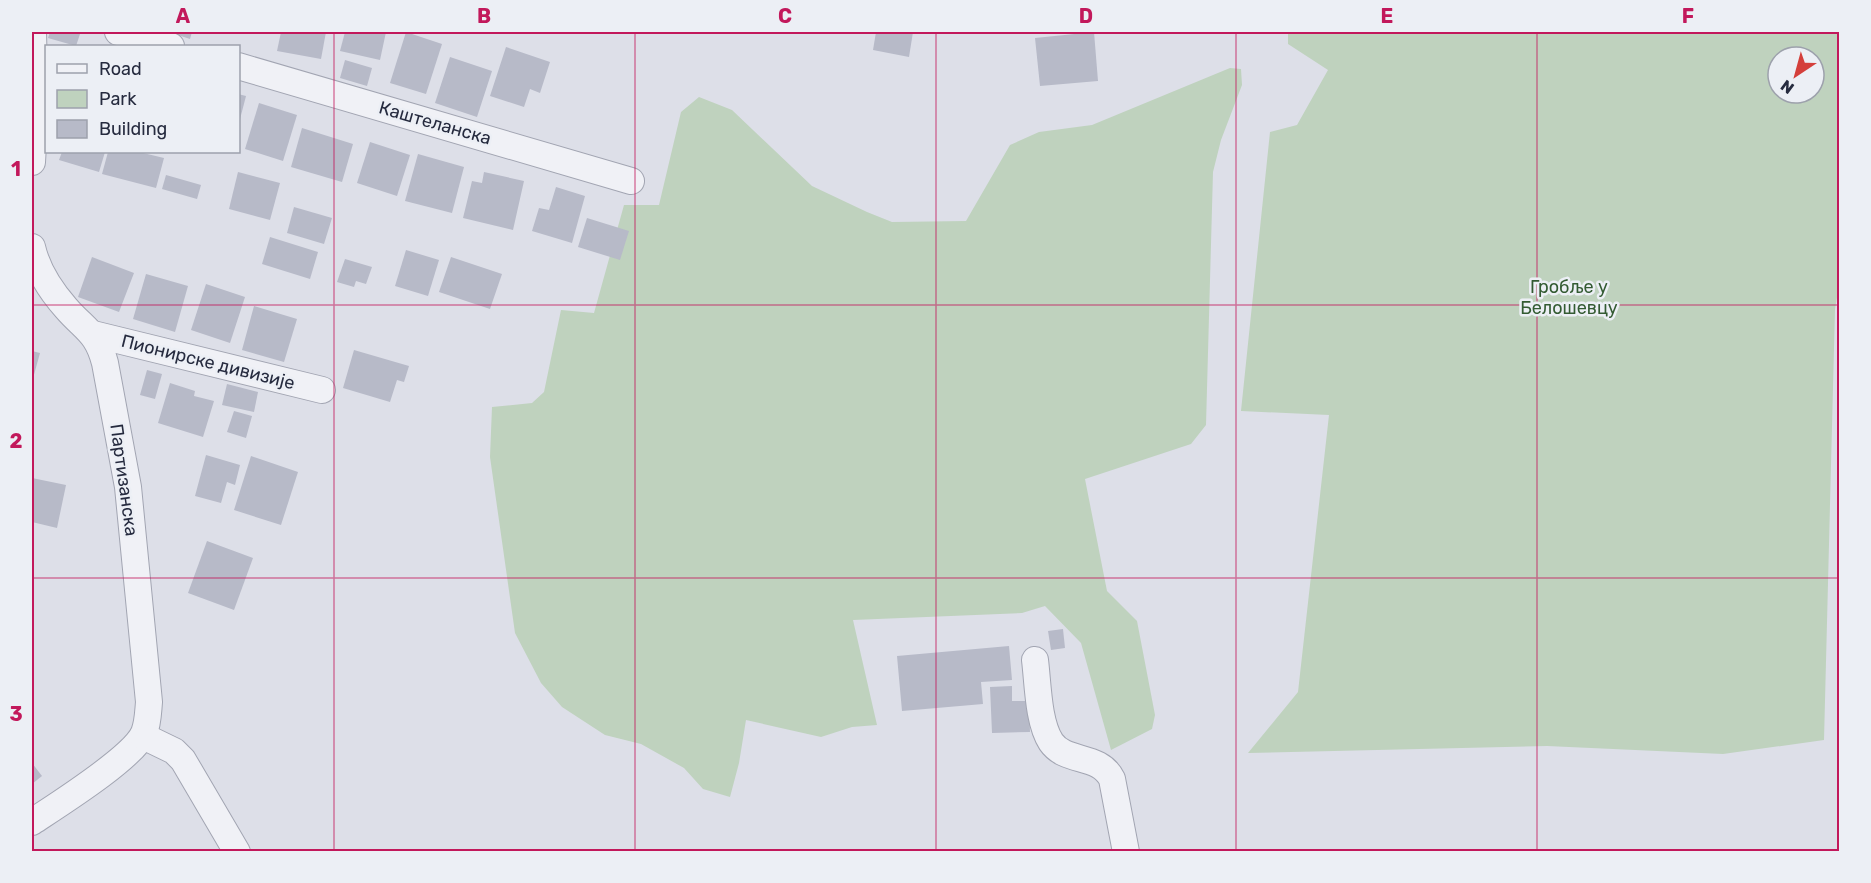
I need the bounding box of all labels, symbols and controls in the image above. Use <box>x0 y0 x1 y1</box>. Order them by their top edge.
text: A <box>176 4 191 28</box>
text: B <box>477 4 491 28</box>
text: C <box>778 4 792 28</box>
text: D <box>1079 4 1093 28</box>
text: E <box>1381 4 1393 28</box>
text: F <box>1682 4 1694 28</box>
legend <box>45 45 240 153</box>
north arrow <box>1766 45 1826 105</box>
text: Road <box>99 58 142 80</box>
text: N <box>1777 76 1798 98</box>
text: Park <box>99 88 137 110</box>
street label: Каштеланска <box>376 96 494 150</box>
text: Building <box>99 118 167 140</box>
text: 1 <box>11 157 21 181</box>
park label: Гробље у Белошевцу <box>1520 276 1618 319</box>
street label: Пионирске дивизије <box>119 330 297 394</box>
street label: Партизанска <box>105 422 143 538</box>
text: 2 <box>10 429 23 453</box>
text: 3 <box>9 702 23 726</box>

